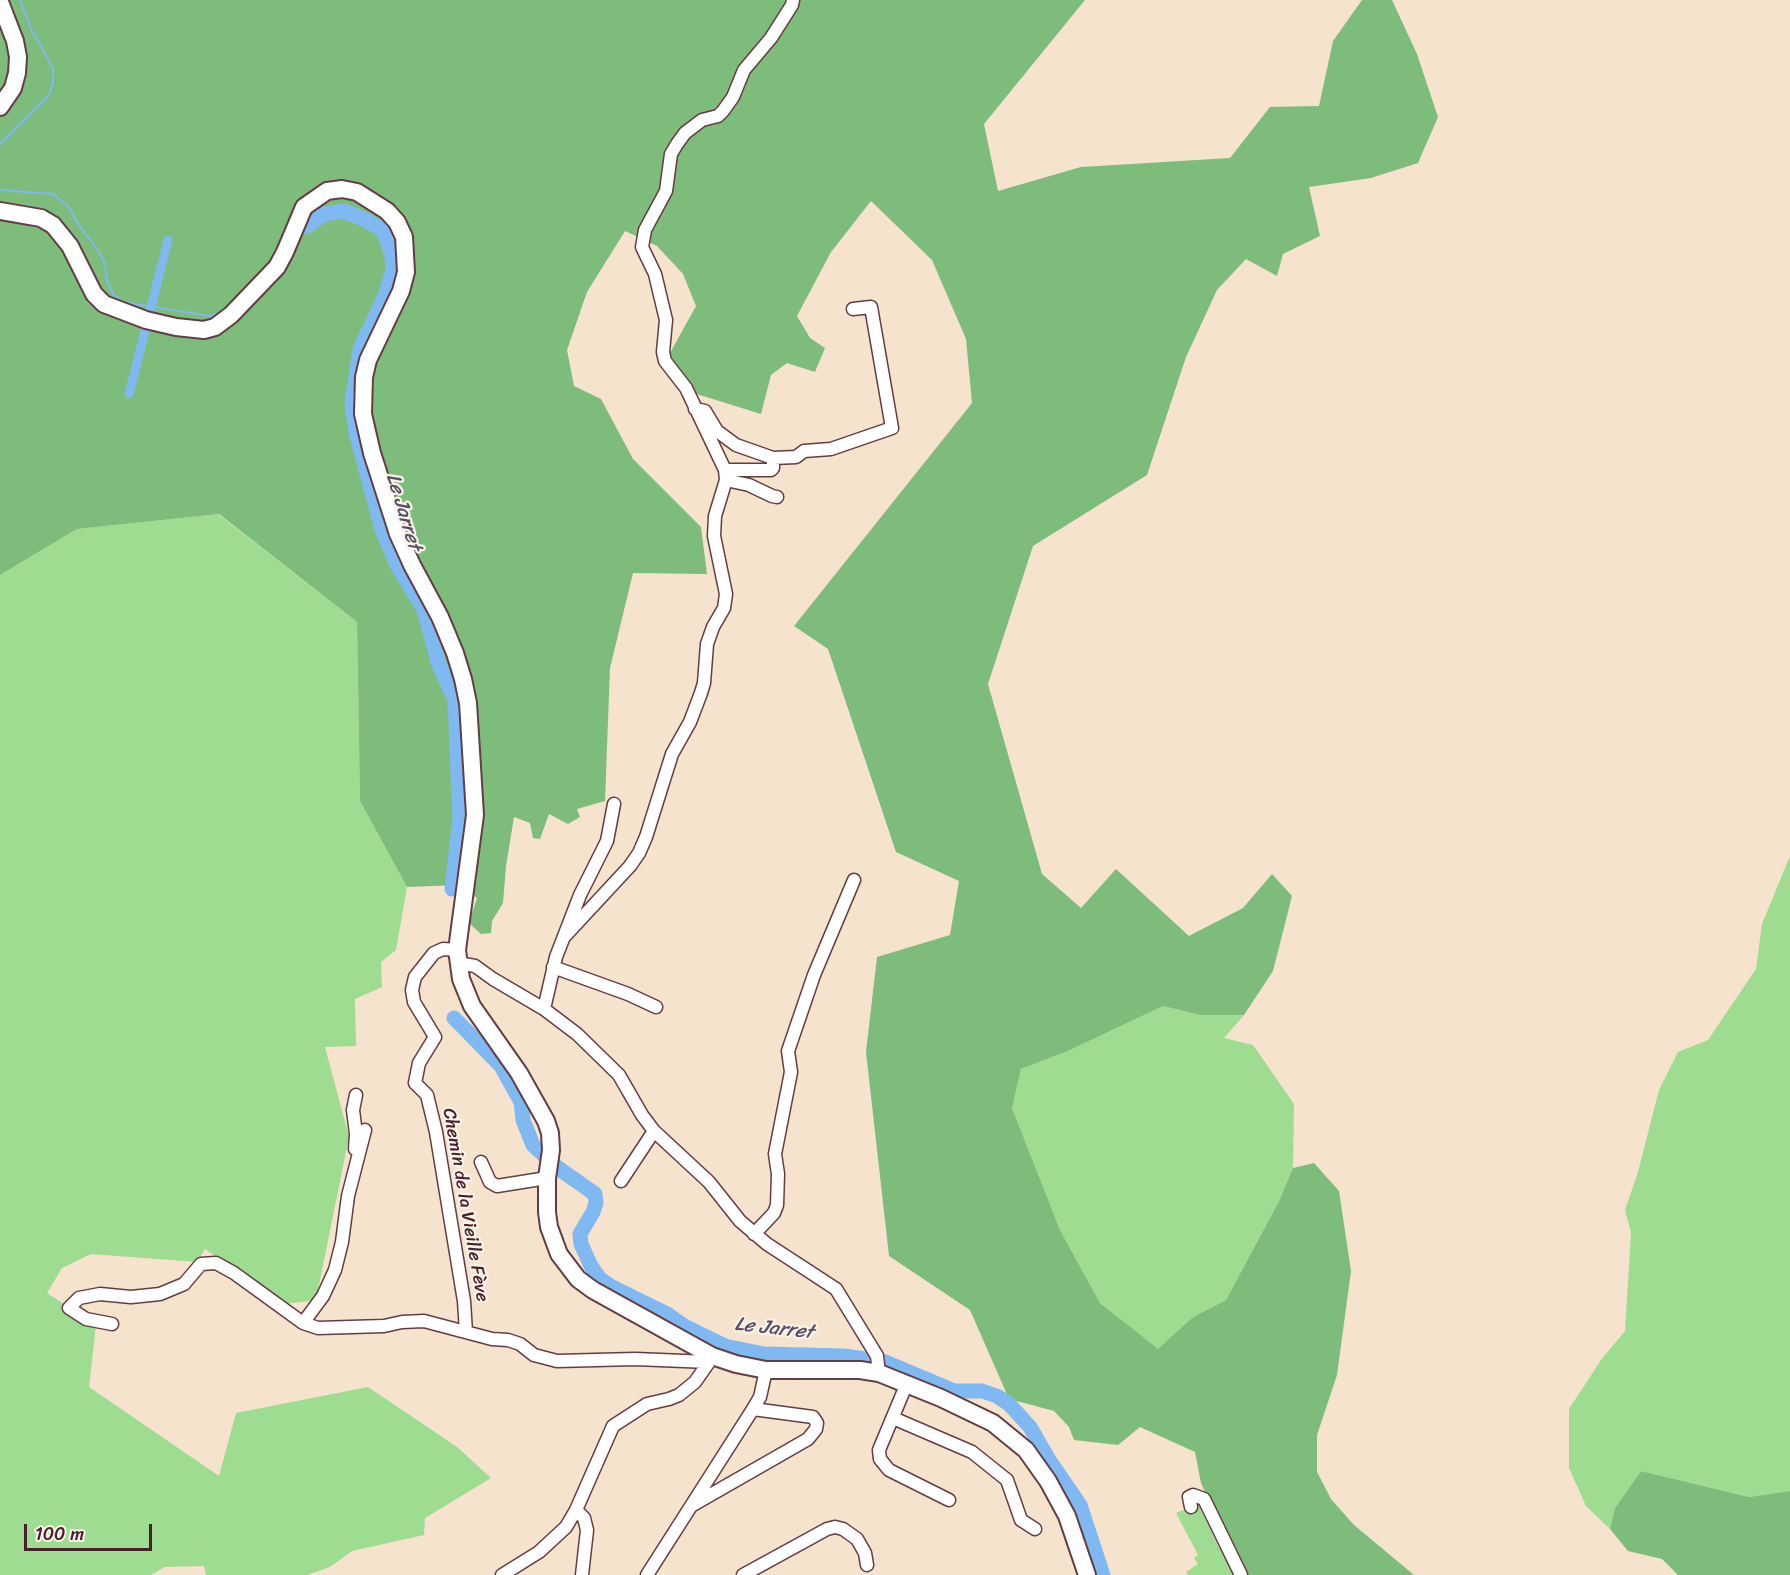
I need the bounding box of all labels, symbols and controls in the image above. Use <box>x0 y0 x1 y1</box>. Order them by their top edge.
water label: Le Jarret <box>380 471 426 553</box>
street label: Chemin de la Vieille Fève <box>437 1107 493 1303</box>
water label: Le Jarret <box>734 1313 814 1345</box>
scale bar <box>27 1512 154 1550</box>
text: 100 m <box>35 1518 84 1550</box>

